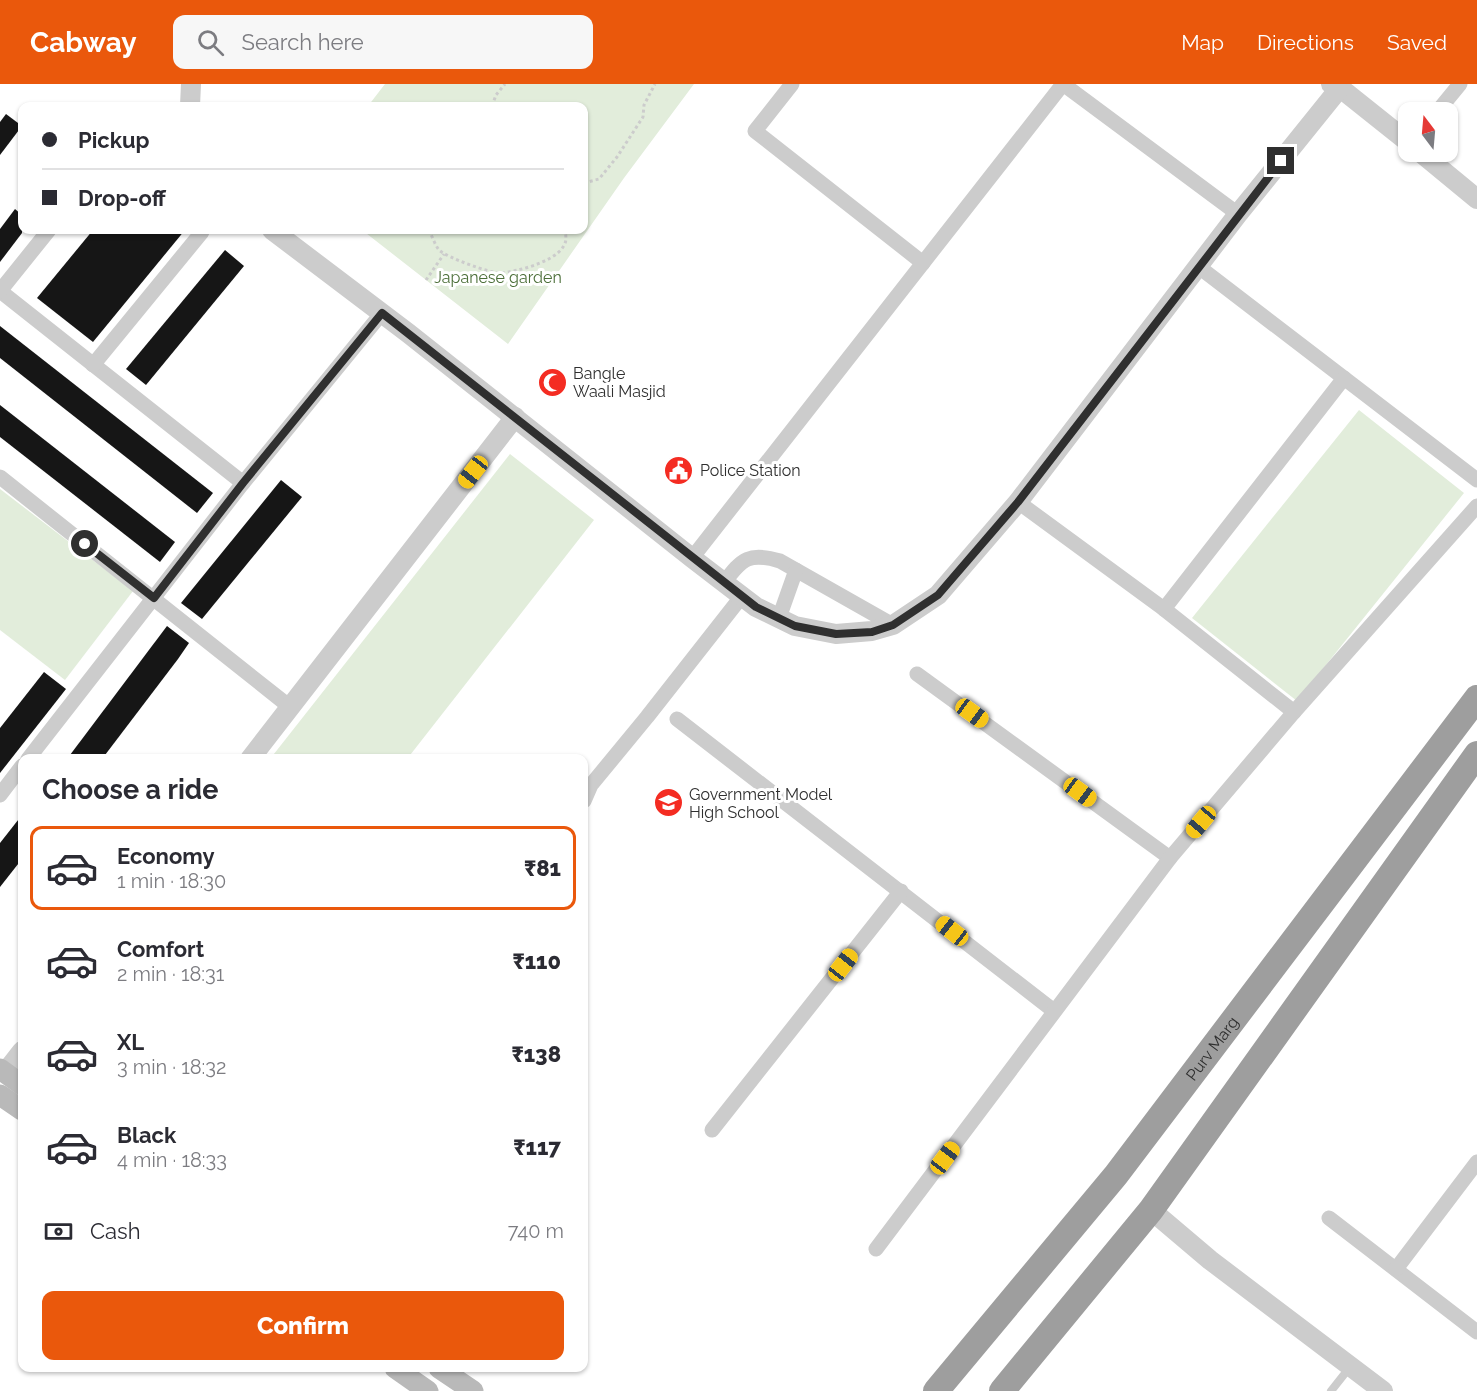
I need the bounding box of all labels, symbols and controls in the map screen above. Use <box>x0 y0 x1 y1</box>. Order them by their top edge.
search box <box>173 15 593 69</box>
text: Cabway <box>30 26 137 59</box>
icon: search <box>194 26 227 59</box>
text: Search here <box>242 29 364 55</box>
text: Map <box>1181 30 1224 55</box>
text: Directions <box>1257 30 1354 55</box>
text: Saved <box>1387 30 1447 55</box>
north arrow <box>1398 102 1458 162</box>
map controls <box>1398 102 1458 162</box>
text: Pickup <box>78 127 150 153</box>
route end <box>1267 147 1294 174</box>
text: Drop-off <box>78 185 166 211</box>
park label: Japanese garden <box>434 268 562 287</box>
place label: Bangle Waali Masjid <box>573 364 666 401</box>
mosque icon: Bangle Waali Masjid <box>536 366 568 398</box>
car <box>455 452 491 492</box>
public building icon: Police Station <box>663 454 695 486</box>
place label: Police Station <box>700 461 801 480</box>
route start <box>71 530 98 557</box>
car <box>952 695 992 731</box>
text: Choose a ride <box>42 774 218 805</box>
car <box>1060 774 1100 810</box>
place label: Government Model High School <box>689 785 833 822</box>
school or university icon: Government Model High School <box>652 787 684 819</box>
car <box>1183 802 1219 842</box>
icon: car <box>45 841 99 895</box>
text: Economy <box>117 843 215 869</box>
text: ₹81 <box>524 855 561 881</box>
text: 1 min · 18:30 <box>117 869 226 893</box>
car <box>932 913 972 949</box>
icon: car <box>45 934 99 988</box>
text: Comfort <box>117 936 204 962</box>
car <box>825 945 861 985</box>
text: ₹110 <box>512 948 561 974</box>
text: 2 min · 18:31 <box>117 962 224 986</box>
street label: Purv Marg <box>1182 1013 1243 1084</box>
icon: car <box>45 1027 99 1081</box>
text: XL <box>117 1029 144 1055</box>
text: ₹138 <box>512 1041 561 1067</box>
text: 3 min · 18:32 <box>117 1055 226 1079</box>
icon: car <box>45 1120 99 1174</box>
text: Black <box>117 1122 176 1148</box>
text: ₹117 <box>513 1134 561 1160</box>
car <box>927 1138 963 1178</box>
text: 4 min · 18:33 <box>117 1148 227 1172</box>
icon: cash <box>42 1215 75 1248</box>
text: Cash <box>90 1218 141 1244</box>
text: 740 m <box>508 1219 564 1243</box>
button: Confirm <box>42 1291 564 1360</box>

